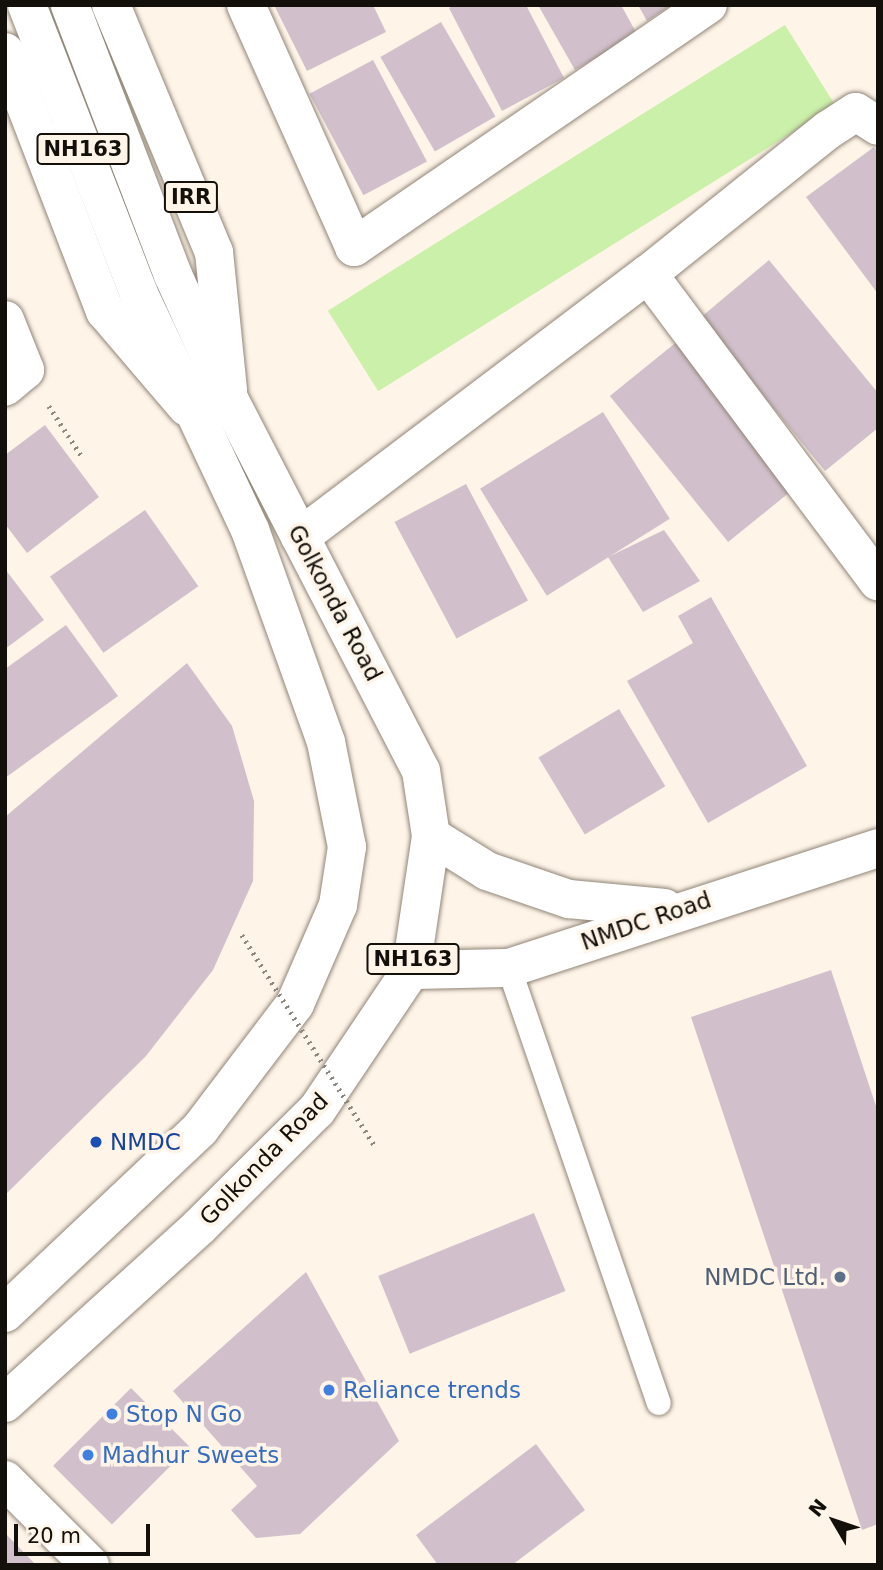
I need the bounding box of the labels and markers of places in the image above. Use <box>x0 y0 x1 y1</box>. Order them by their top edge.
place label: NMDC <box>110 1128 181 1156</box>
marker: NMDC <box>88 1134 104 1150</box>
place label: NMDC Ltd. <box>704 1263 826 1291</box>
marker: NMDC Ltd. <box>832 1269 848 1285</box>
place label: Reliance trends <box>343 1376 521 1404</box>
marker: Reliance trends <box>321 1382 337 1398</box>
place label: Stop N Go <box>126 1400 242 1428</box>
marker: Stop N Go <box>104 1406 120 1422</box>
place label: Madhur Sweets <box>102 1441 279 1469</box>
marker: Madhur Sweets <box>80 1447 96 1463</box>

